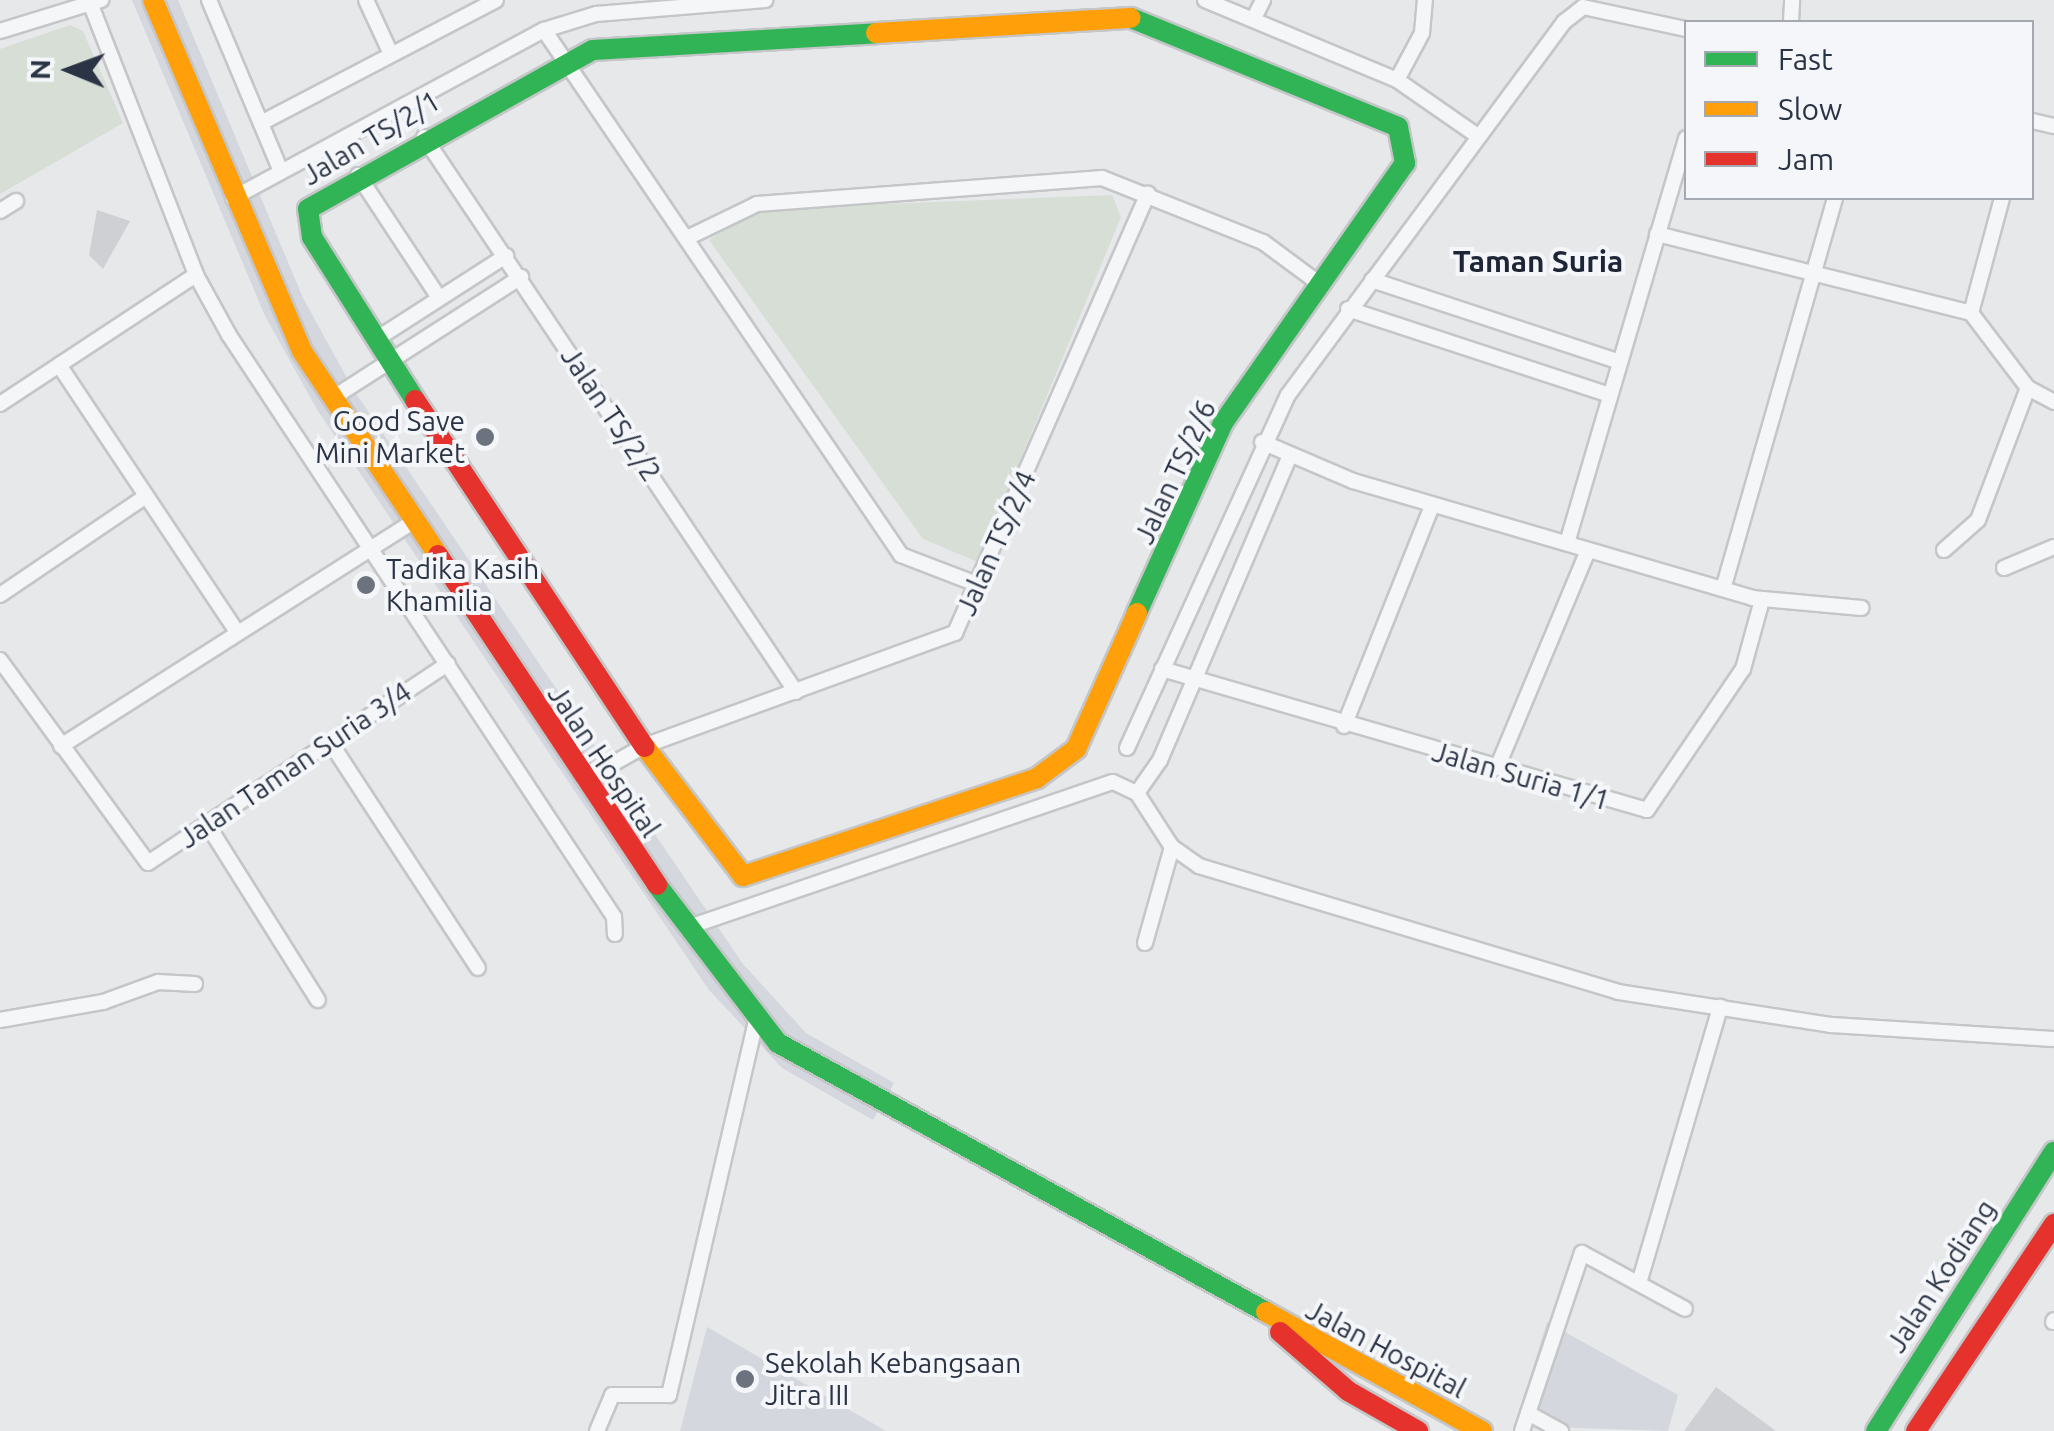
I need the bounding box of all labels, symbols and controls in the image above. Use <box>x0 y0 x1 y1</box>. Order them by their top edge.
north arrow <box>20 20 120 120</box>
legend <box>1684 20 2034 200</box>
text: Fast <box>1778 42 1833 76</box>
text: N <box>24 59 55 80</box>
street label: Jalan TS/2/1 <box>296 84 446 192</box>
text: Slow <box>1778 92 1842 126</box>
text: Jam <box>1778 142 1834 176</box>
district label: Taman Suria <box>1453 243 1623 279</box>
street label: Jalan TS/2/2 <box>554 340 668 488</box>
street label: Jalan TS/2/6 <box>1127 395 1223 549</box>
place label: Good Save Mini Market <box>315 404 465 470</box>
marker: Good Save Mini Market <box>474 426 496 448</box>
street label: Jalan TS/2/4 <box>949 465 1043 621</box>
place label: Tadika Kasih Khamilia <box>386 552 539 618</box>
marker: Tadika Kasih Khamilia <box>355 574 377 596</box>
street label: Jalan Taman Suria 3/4 <box>172 675 418 855</box>
street label: Jalan Hospital <box>541 679 667 843</box>
street label: Jalan Suria 1/1 <box>1428 735 1614 817</box>
street label: Jalan Kodiang <box>1879 1193 2003 1359</box>
street label: Jalan Hospital <box>1300 1293 1472 1405</box>
place label: Sekolah Kebangsaan Jitra III <box>765 1346 1021 1412</box>
marker: Sekolah Kebangsaan Jitra III <box>734 1368 756 1390</box>

